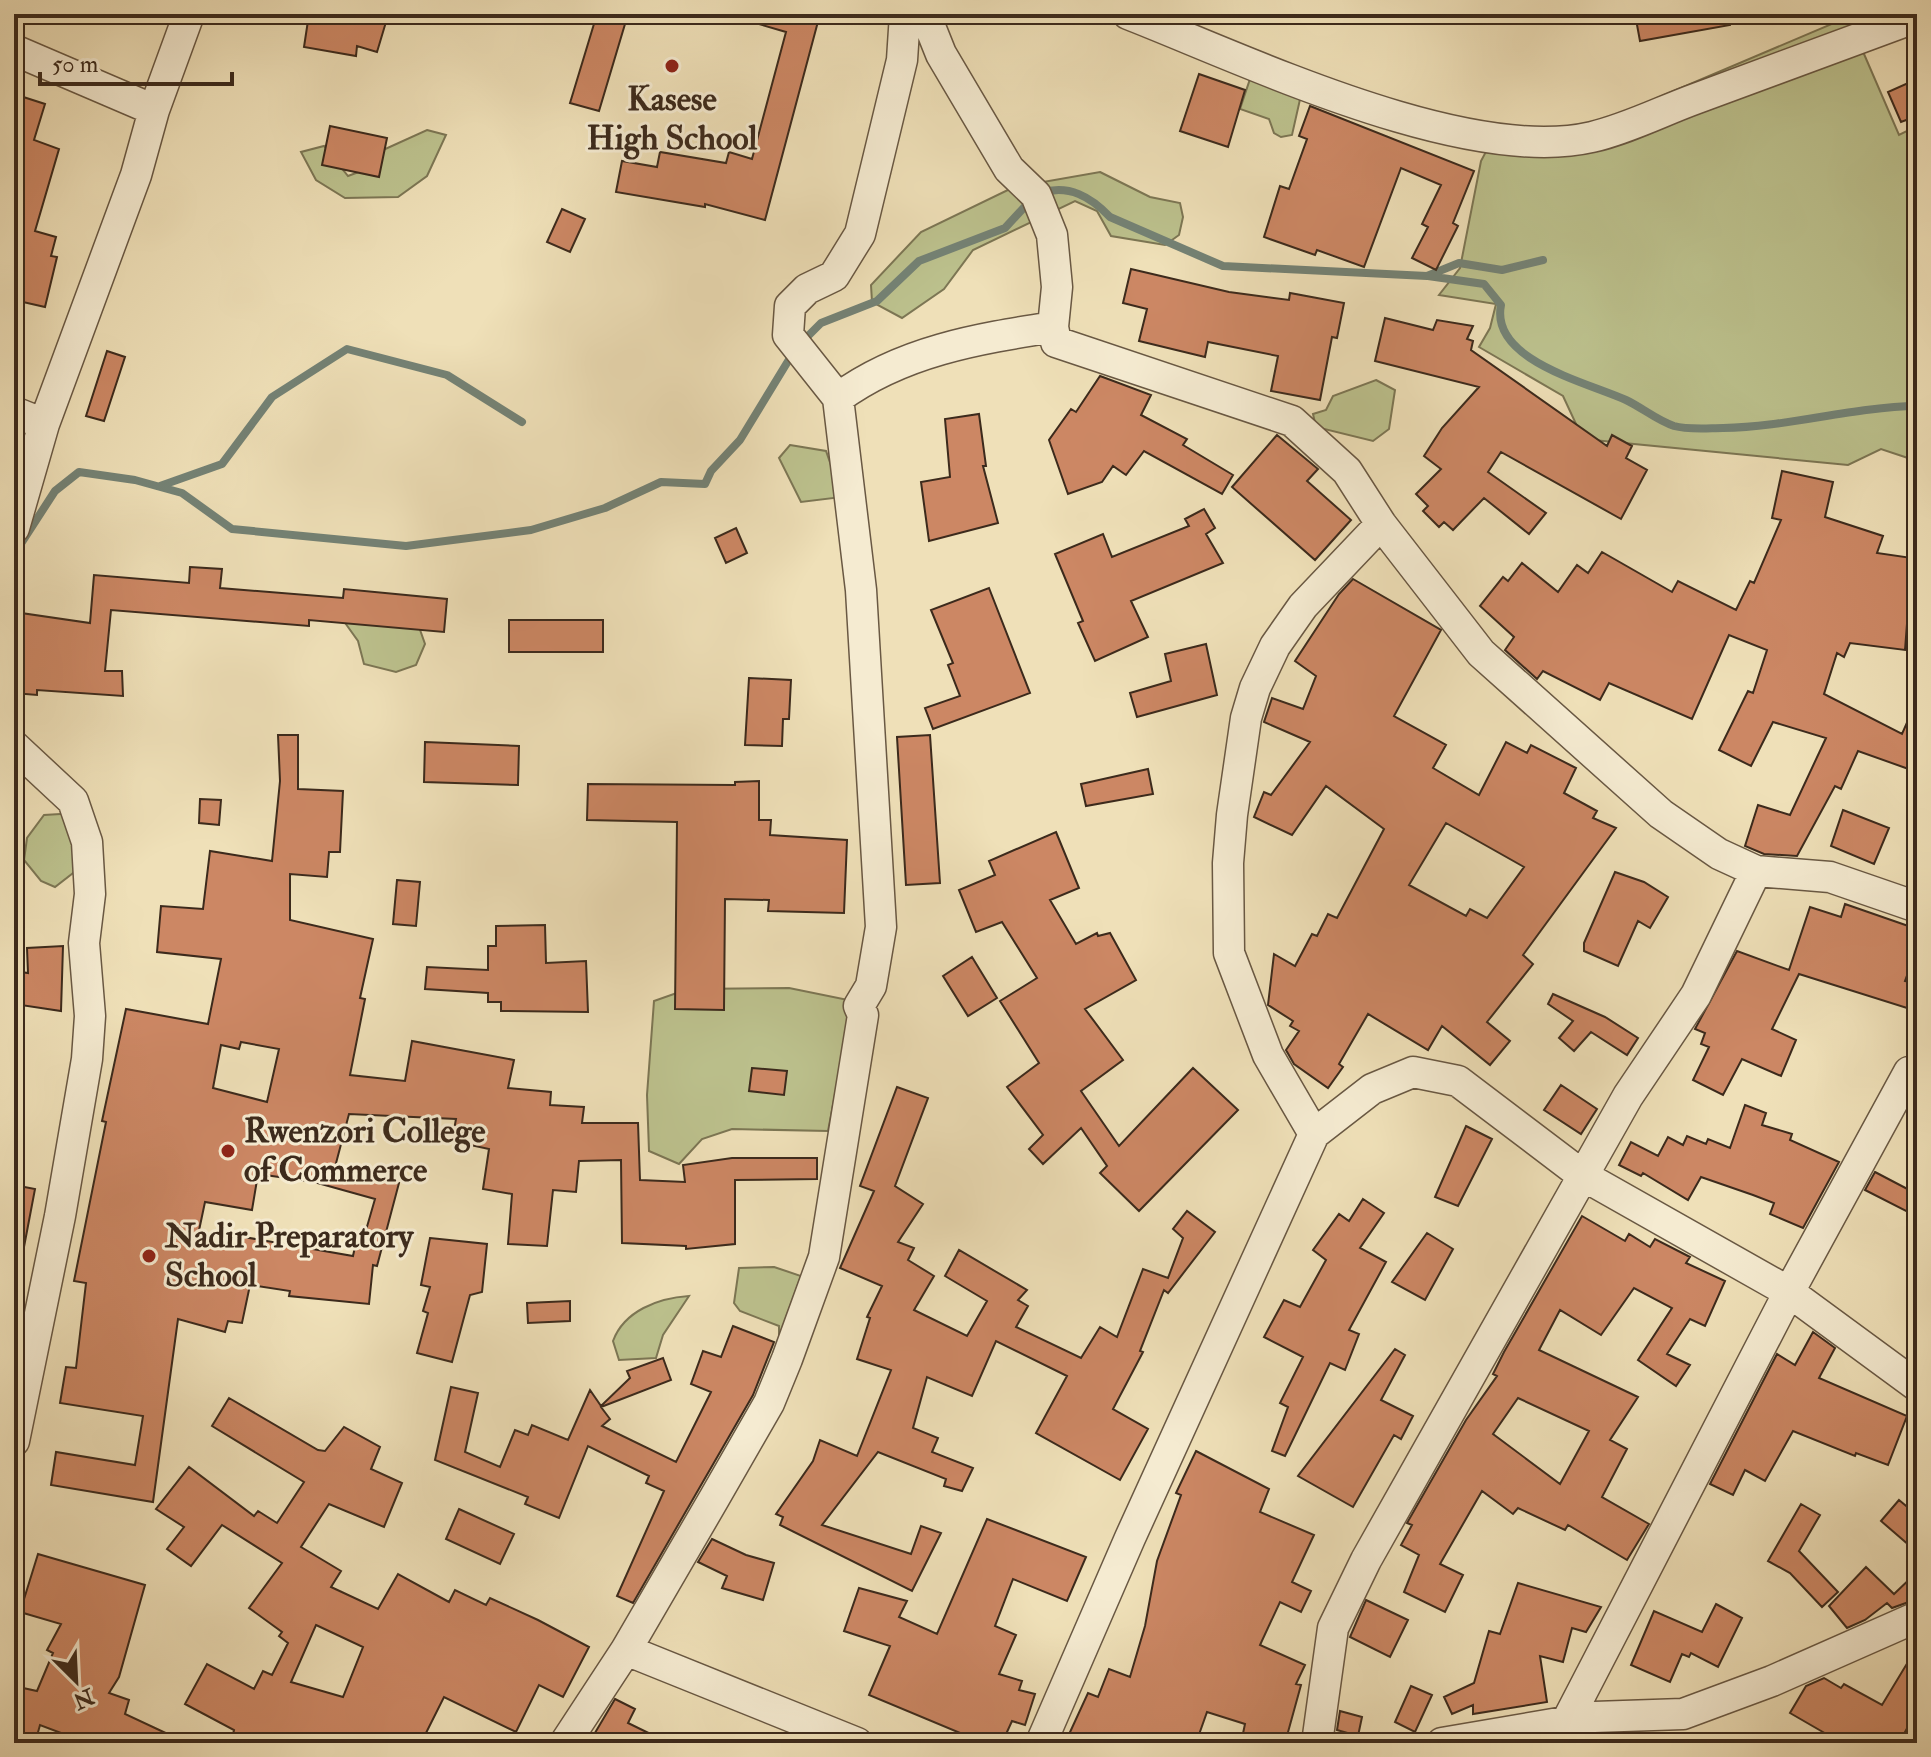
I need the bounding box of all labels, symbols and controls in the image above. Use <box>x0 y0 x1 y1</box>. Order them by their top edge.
scale bar <box>40 36 232 86</box>
text: 50 m <box>52 49 99 80</box>
marker: Kasese High School <box>663 57 681 75</box>
place label: Kasese High School <box>587 78 757 160</box>
place label: Rwenzori College of Commerce <box>244 1110 486 1192</box>
marker: Rwenzori College of Commerce <box>219 1142 237 1160</box>
place label: Nadir Preparatory School <box>164 1215 414 1297</box>
marker: Nadir Preparatory School <box>140 1247 158 1265</box>
north arrow <box>36 1641 116 1721</box>
text: N <box>69 1681 99 1715</box>

